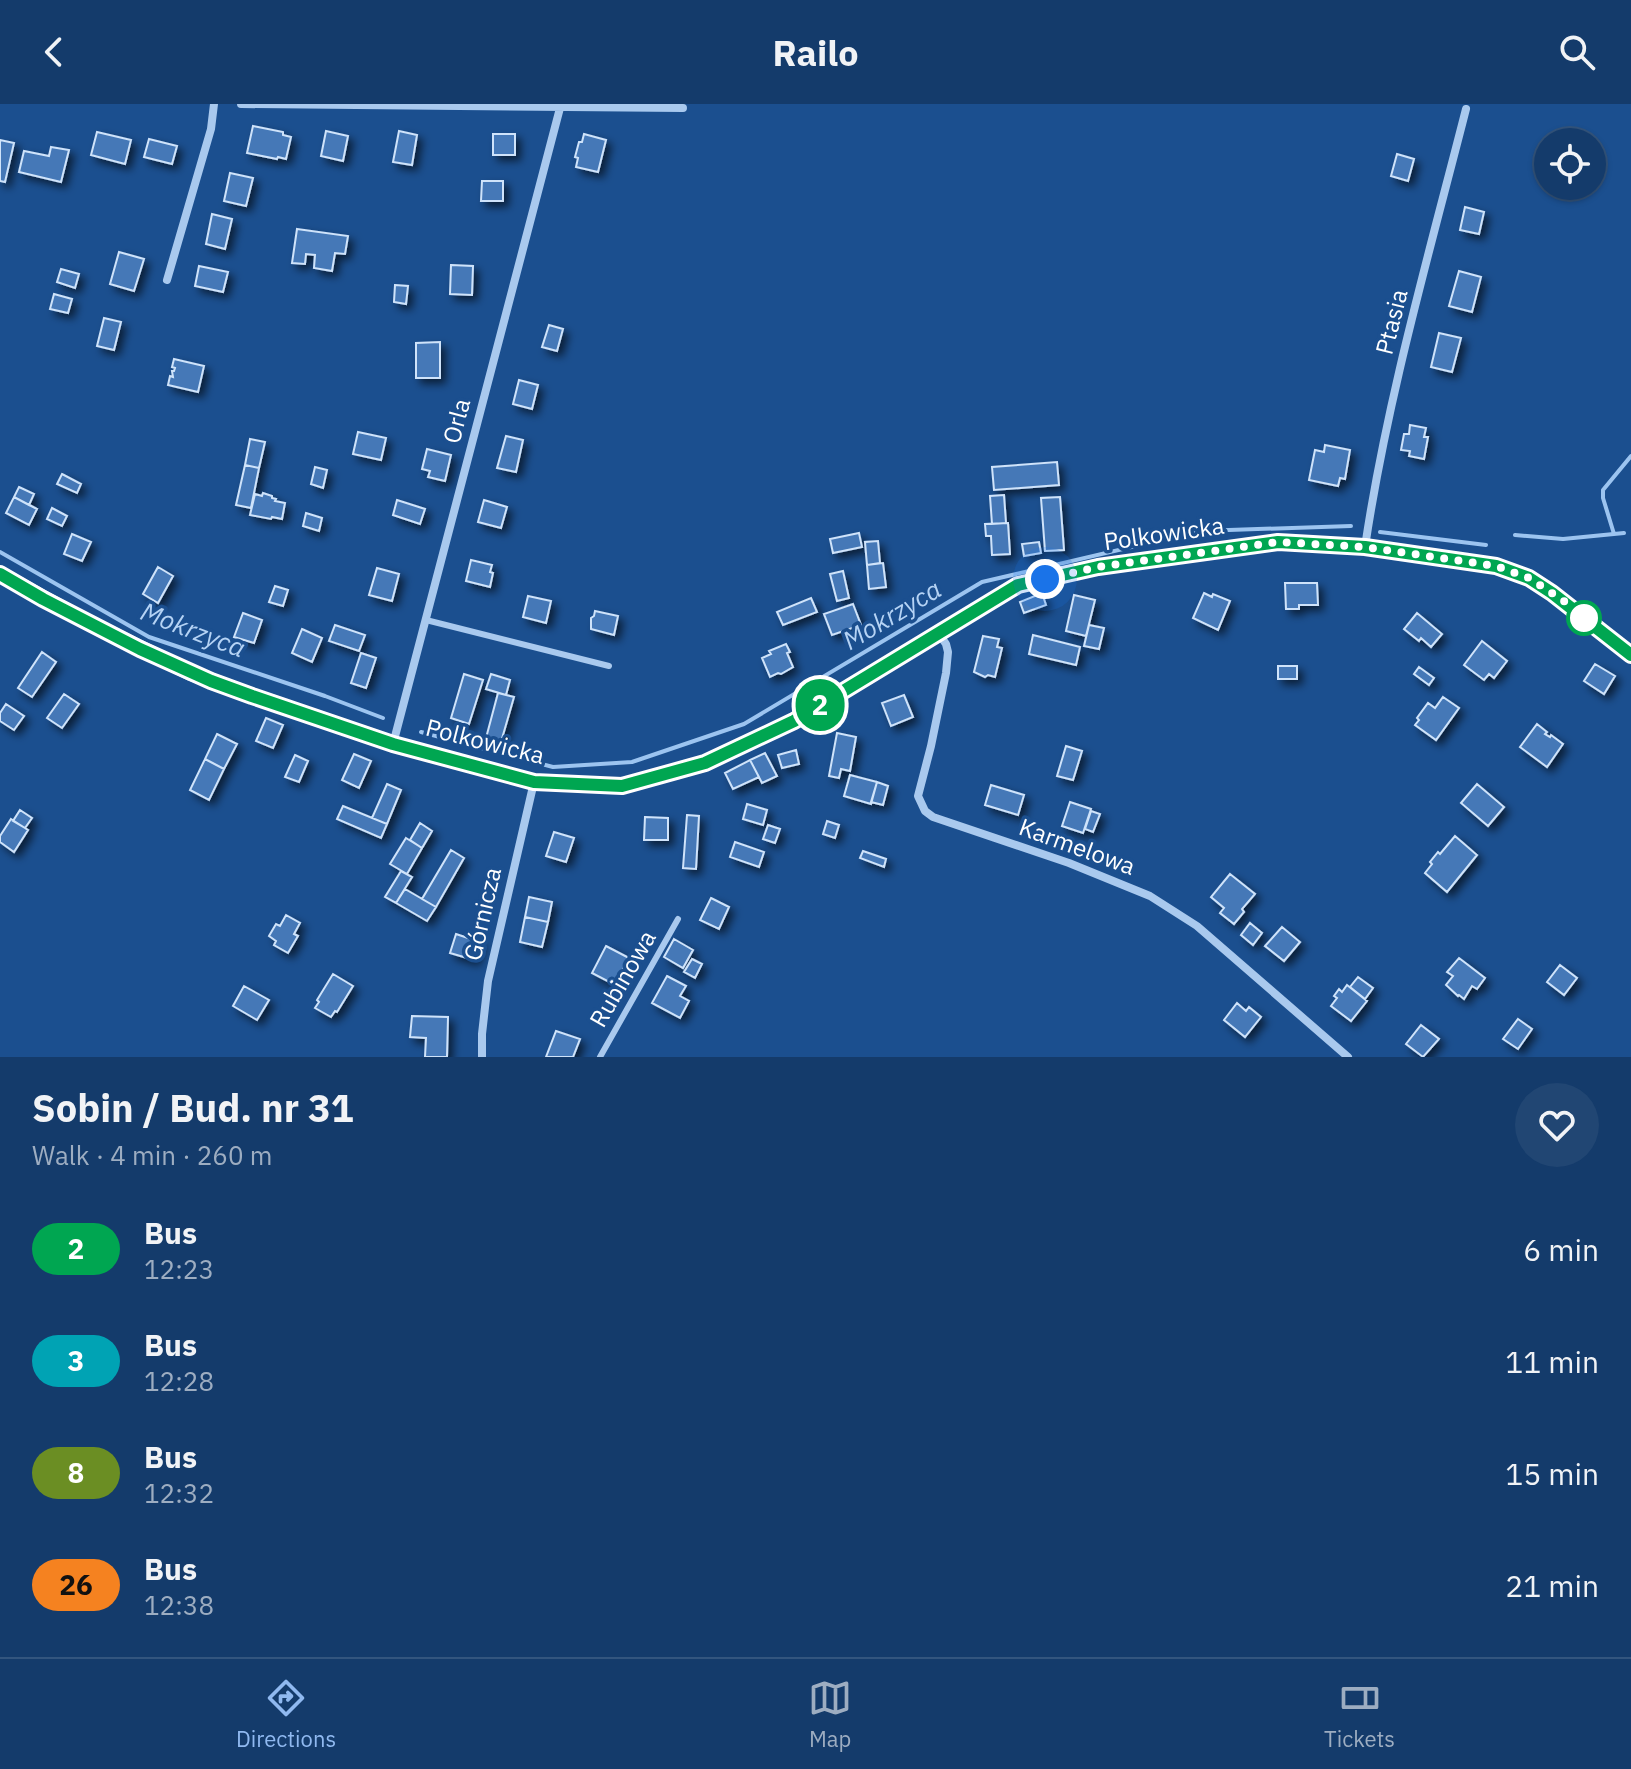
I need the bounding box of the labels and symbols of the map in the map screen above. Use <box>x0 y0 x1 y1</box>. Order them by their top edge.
street label: Ptasia <box>1367 286 1415 358</box>
street label: Orla <box>435 395 477 447</box>
street label: Polkowicka <box>1101 509 1226 557</box>
your location <box>1025 559 1065 599</box>
water label: Mokrzyca <box>836 571 947 657</box>
water label: Mokrzyca <box>136 594 250 665</box>
unlabelled marker <box>1567 601 1601 635</box>
line badge: 2 <box>794 679 846 731</box>
street label: Polkowicka <box>422 711 548 771</box>
street label: Karmelowa <box>1015 810 1140 882</box>
street label: Górnicza <box>456 864 508 963</box>
street label: Rubinowa <box>582 924 663 1033</box>

